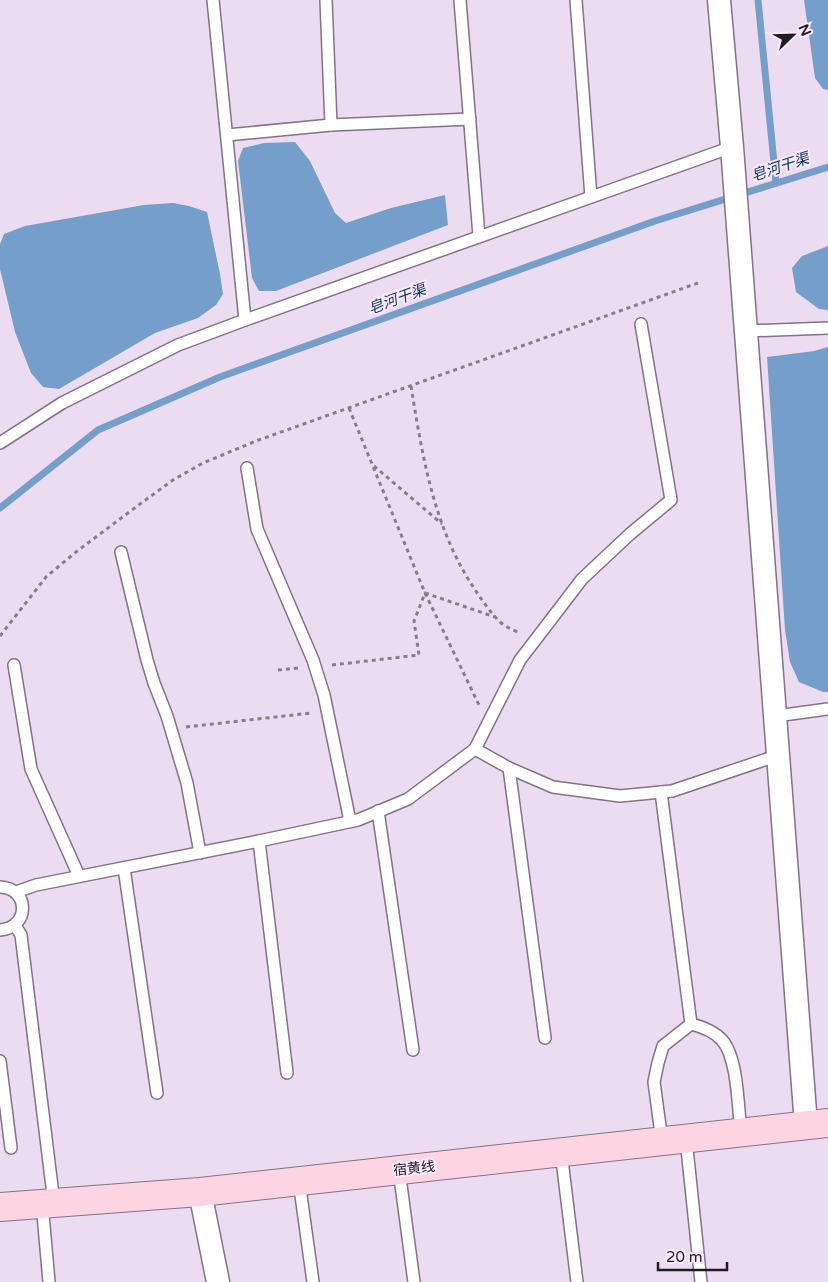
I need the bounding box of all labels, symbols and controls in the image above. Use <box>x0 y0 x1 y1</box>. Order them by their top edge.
north arrow <box>768 10 818 60</box>
text: N <box>794 22 815 39</box>
water label: 皂河干渠 <box>749 149 813 185</box>
water label: 皂河干渠 <box>366 280 430 318</box>
street label: 宿黄线 <box>392 1158 436 1179</box>
scale bar <box>658 1240 727 1272</box>
text: 20 m <box>666 1248 703 1266</box>

